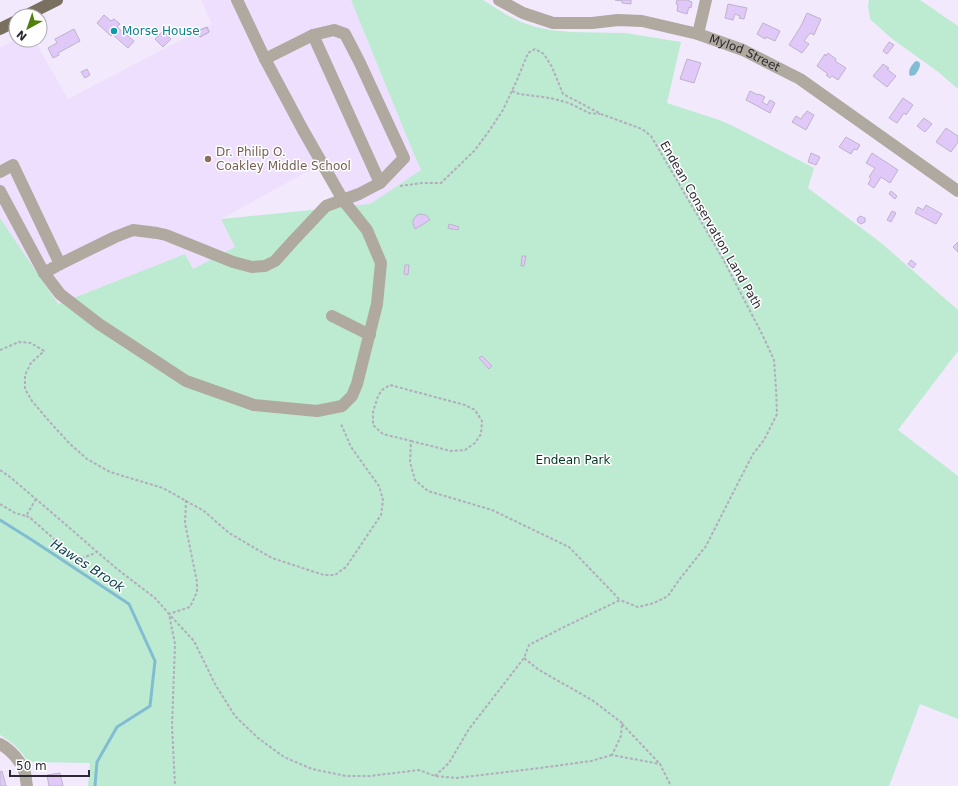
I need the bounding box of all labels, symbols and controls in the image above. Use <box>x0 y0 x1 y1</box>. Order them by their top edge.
north arrow <box>8 8 48 48</box>
place label: Morse House <box>122 24 200 38</box>
marker: Morse House <box>109 26 119 36</box>
text: N <box>14 27 30 43</box>
street label: Mylod Street <box>707 32 783 75</box>
street label: Endean Conservation Land Path <box>657 139 765 311</box>
place label: Dr. Philip O. Coakley Middle School <box>216 145 351 173</box>
marker: Dr. Philip O. Coakley Middle School <box>203 154 213 164</box>
park label: Endean Park <box>536 453 610 467</box>
water label: Hawes Brook <box>48 536 128 595</box>
scale bar <box>10 752 89 778</box>
text: 50 m <box>16 759 47 773</box>

